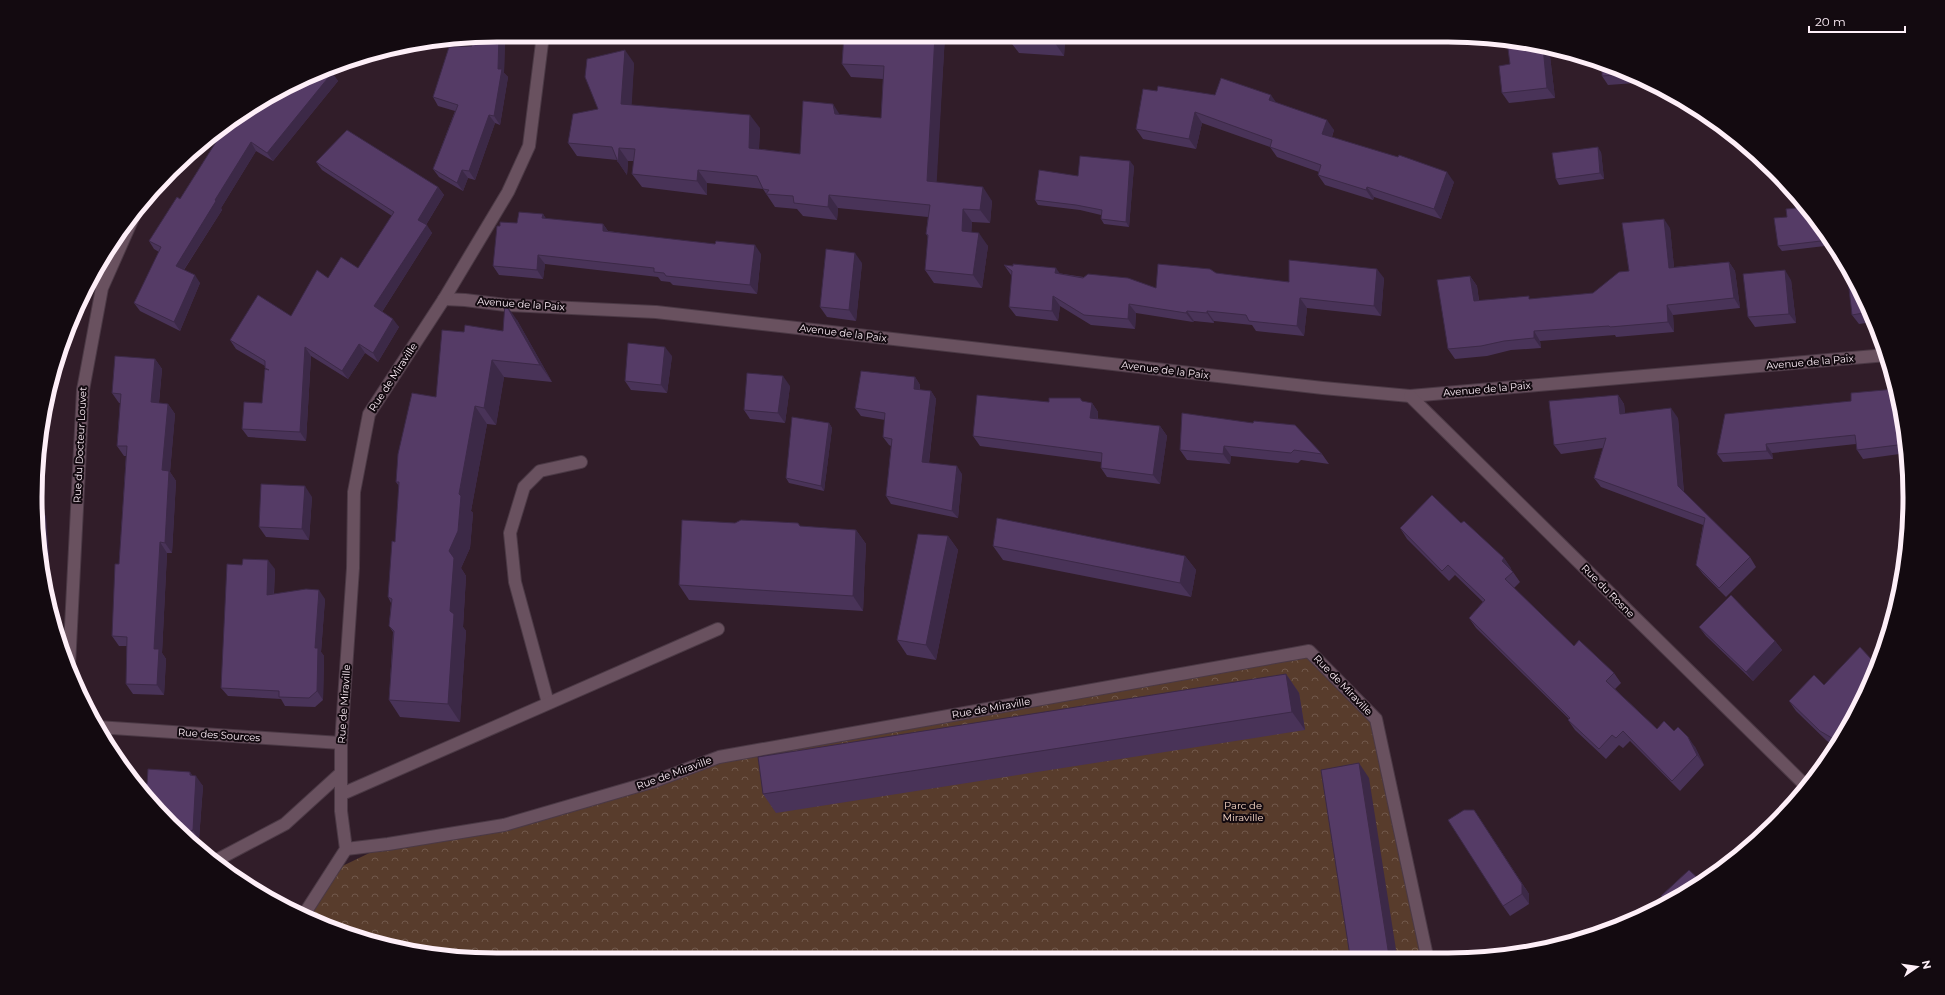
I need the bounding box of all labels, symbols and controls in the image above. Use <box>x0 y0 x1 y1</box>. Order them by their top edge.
scale bar <box>1809 8 1905 34</box>
text: 20 m <box>1815 14 1846 29</box>
street label: Avenue de la Paix <box>477 294 566 314</box>
street label: Avenue de la Paix <box>799 321 888 345</box>
street label: Rue de Miraville <box>366 340 420 414</box>
street label: Avenue de la Paix <box>1766 352 1855 372</box>
street label: Avenue de la Paix <box>1121 358 1210 382</box>
street label: Avenue de la Paix <box>1443 379 1532 399</box>
street label: Rue du Docteur Louvet <box>70 387 90 503</box>
street label: Rue du Rosne <box>1579 562 1637 620</box>
street label: Rue de Miraville <box>1311 652 1375 718</box>
street label: Rue de Miraville <box>335 664 353 744</box>
street label: Rue de Miraville <box>951 695 1031 721</box>
street label: Rue des Sources <box>177 726 261 744</box>
street label: Rue de Miraville <box>635 753 713 793</box>
park label: Parc de Miraville <box>1222 799 1264 824</box>
north arrow <box>1897 947 1937 987</box>
text: N <box>1919 959 1935 971</box>

